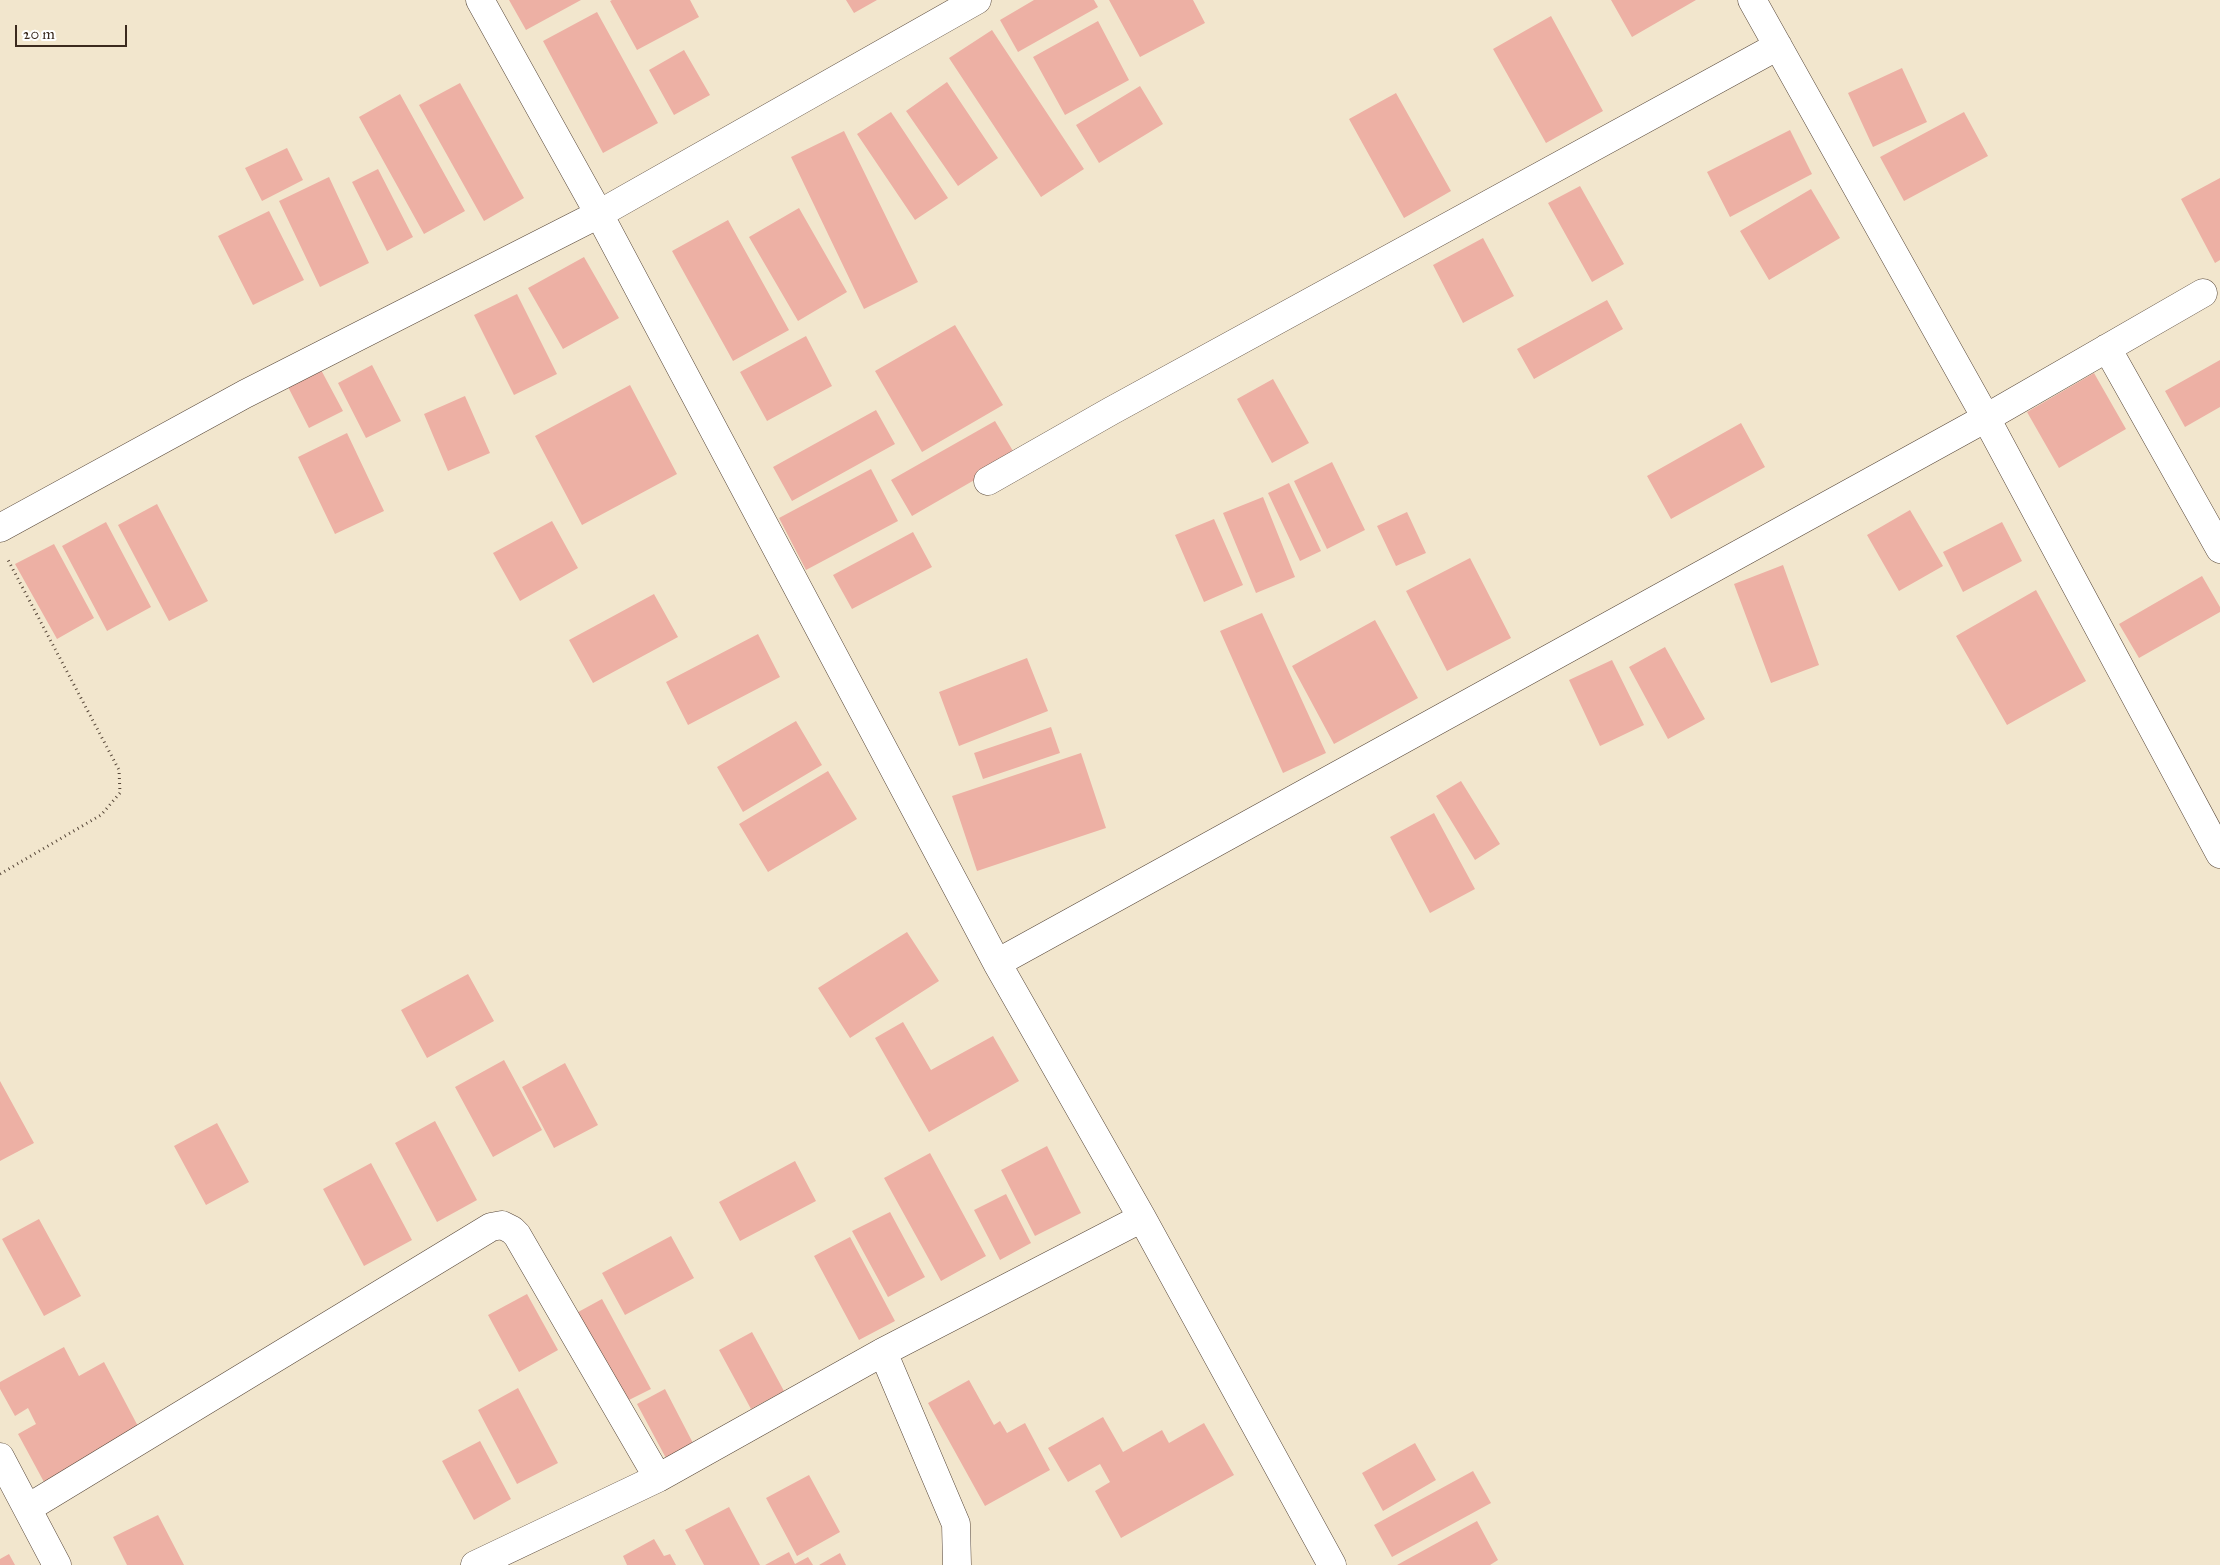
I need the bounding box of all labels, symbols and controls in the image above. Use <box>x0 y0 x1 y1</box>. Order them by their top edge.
scale bar <box>18 15 130 47</box>
text: 20 m <box>23 25 55 43</box>

